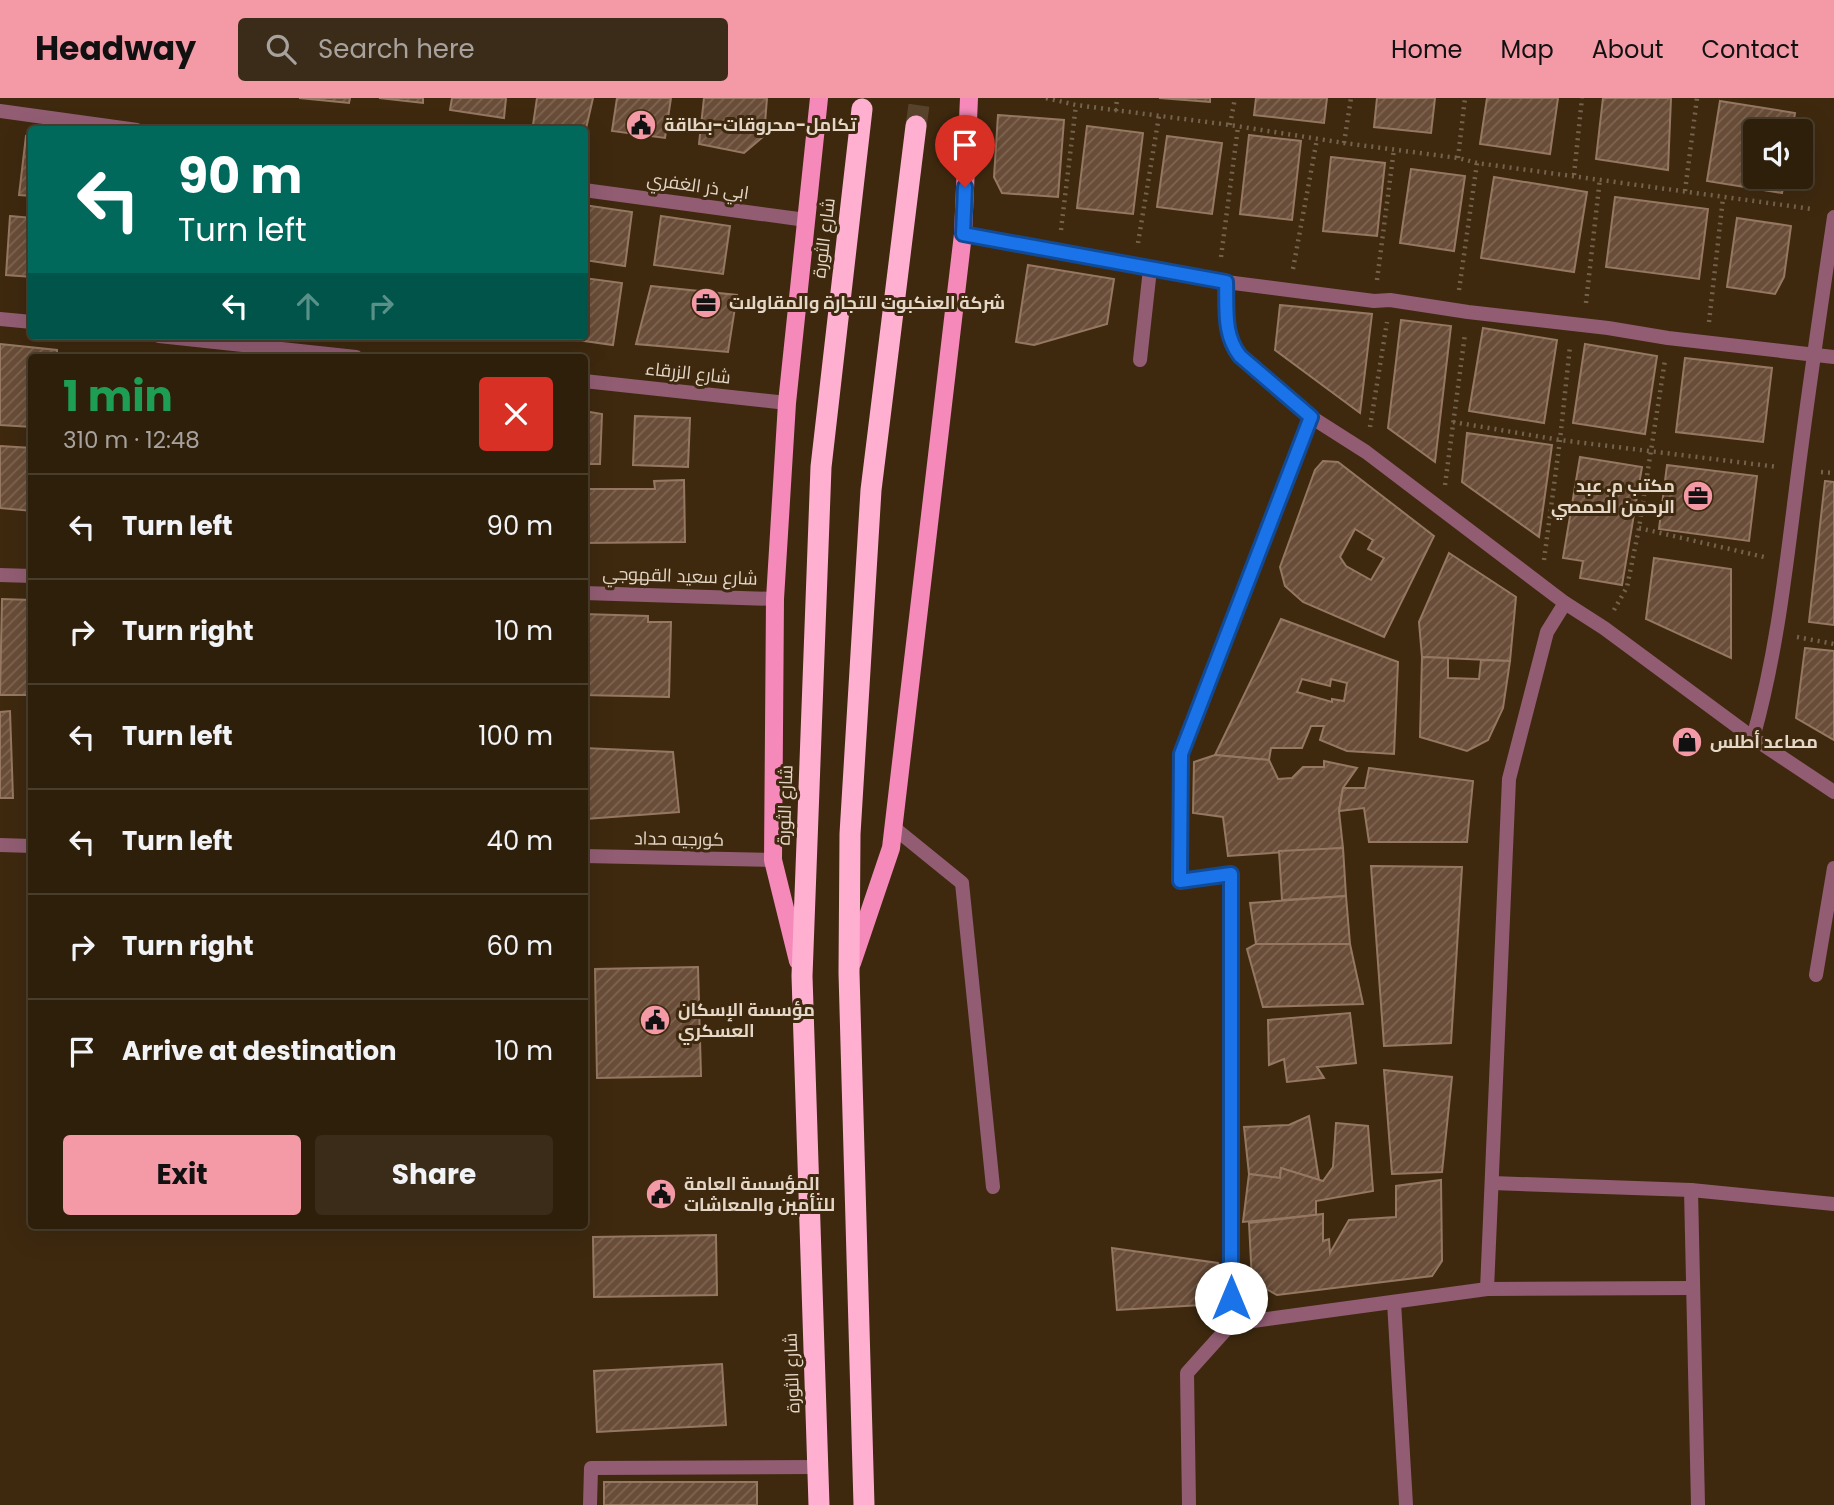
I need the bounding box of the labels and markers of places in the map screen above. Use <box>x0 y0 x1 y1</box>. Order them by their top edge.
public building icon: تكامل-محروقات-بطاقة <box>624 108 658 142</box>
place label: تكامل-محروقات-بطاقة <box>664 112 857 137</box>
pin <box>935 115 995 187</box>
office icon: شركة العنكبوت للتجارة والمقاولات <box>689 286 723 320</box>
place label: شركة العنكبوت للتجارة والمقاولات <box>729 290 1005 315</box>
place label: مكتب م. عبد الرحمن الحمصي <box>1551 473 1675 521</box>
office icon: مكتب م. عبد الرحمن الحمصي <box>1681 479 1715 513</box>
shop icon: مصاعد أطلس <box>1670 725 1704 759</box>
place label: مصاعد أطلس <box>1710 729 1818 754</box>
place label: مؤسسة الإسكان العسكري <box>678 997 815 1045</box>
public building icon: مؤسسة الإسكان العسكري <box>638 1003 672 1037</box>
place label: المؤسسة العامة للتأمين والمعاشات <box>684 1171 835 1217</box>
public building icon: المؤسسة العامة للتأمين والمعاشات <box>644 1177 678 1211</box>

